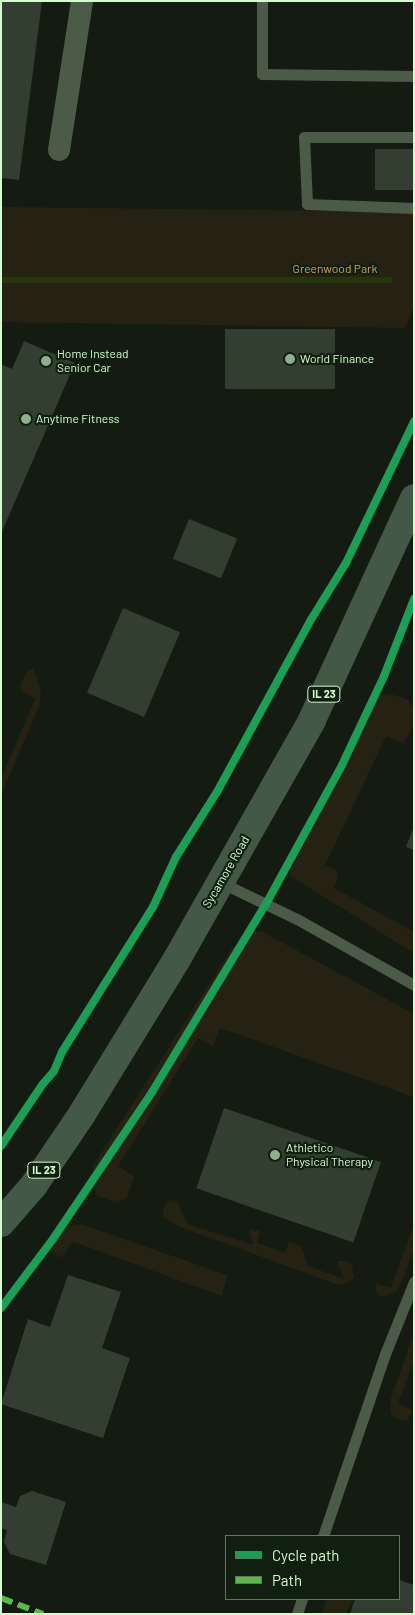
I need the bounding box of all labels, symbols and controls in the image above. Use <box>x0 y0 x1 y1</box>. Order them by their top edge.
park label: Greenwood Park <box>293 262 377 276</box>
place label: Home Instead Senior Car <box>57 347 129 375</box>
place label: World Finance <box>300 352 374 366</box>
marker: World Finance <box>284 353 296 365</box>
marker: Home Instead Senior Car <box>39 354 53 368</box>
place label: Anytime Fitness <box>36 412 120 426</box>
marker: Anytime Fitness <box>20 413 32 425</box>
road number: IL 23 <box>306 686 342 702</box>
street label: Sycamore Road <box>200 833 252 911</box>
place label: Athletico Physical Therapy <box>286 1141 373 1169</box>
marker: Athletico Physical Therapy <box>268 1148 282 1162</box>
road number: IL 23 <box>27 1162 62 1178</box>
legend <box>225 1535 400 1600</box>
text: Cycle path <box>272 1546 339 1564</box>
text: Path <box>272 1571 302 1589</box>

